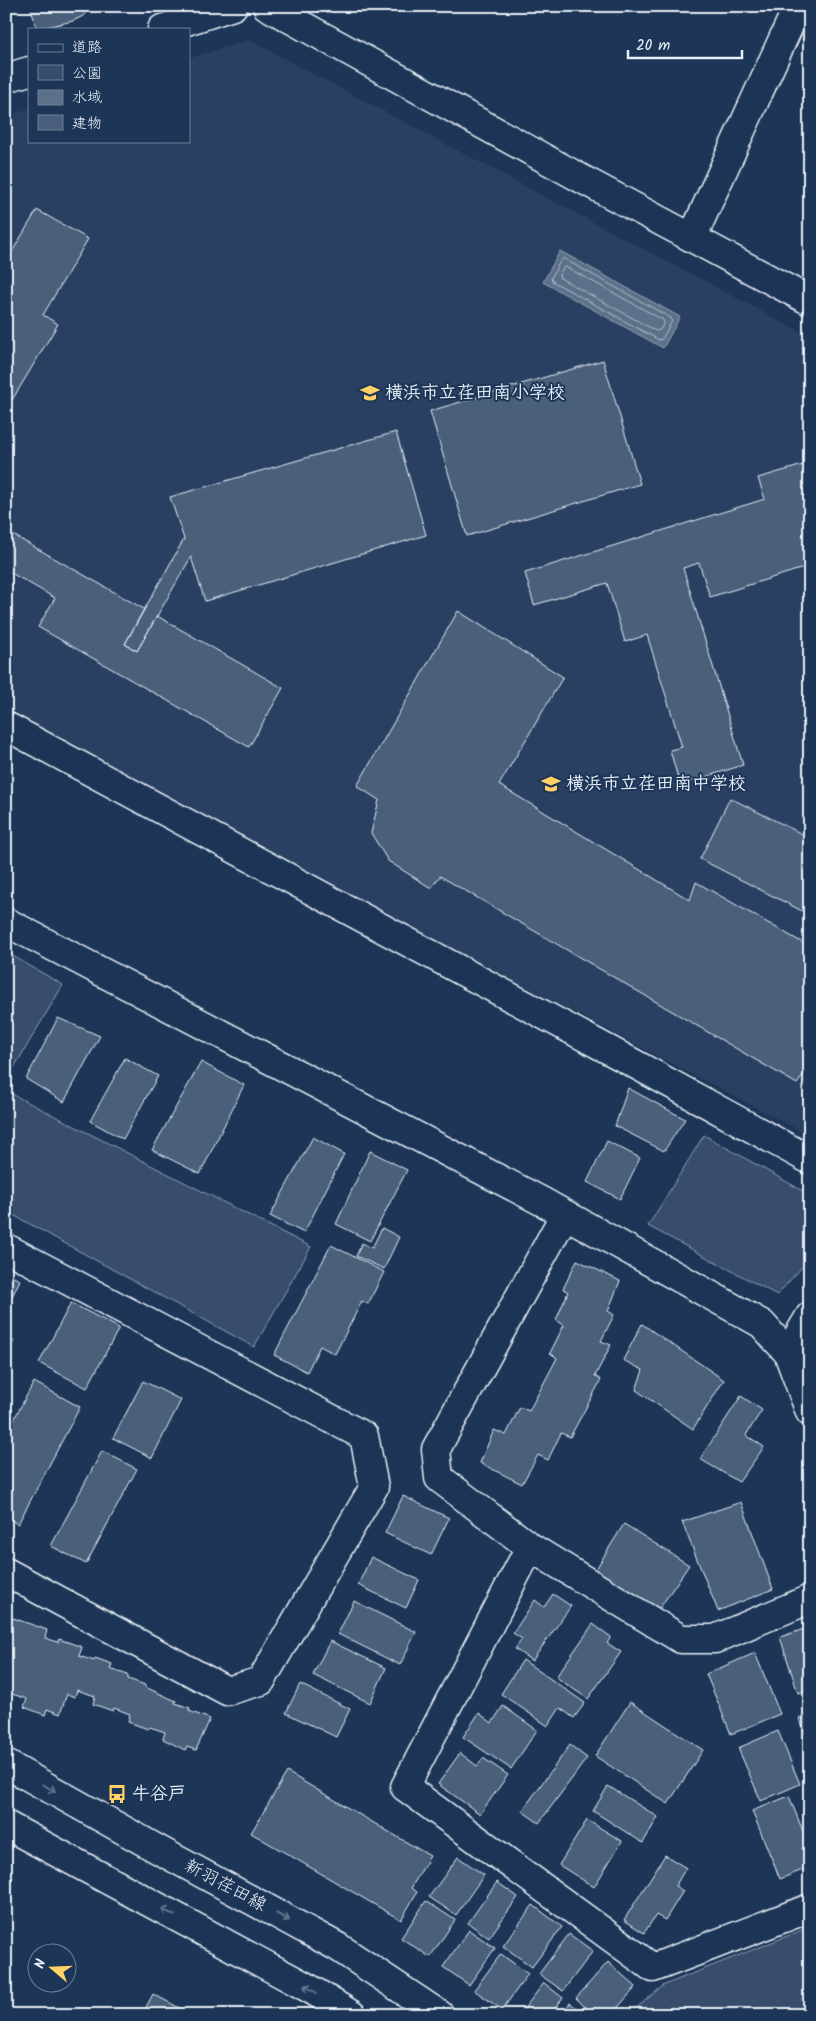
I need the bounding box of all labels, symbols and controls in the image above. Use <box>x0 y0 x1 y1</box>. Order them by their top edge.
legend <box>28 28 190 142</box>
scale bar <box>628 28 742 60</box>
text: 20 m <box>636 34 670 58</box>
text: 道路 <box>72 36 102 60</box>
text: 公園 <box>72 62 102 86</box>
text: 水域 <box>72 86 102 110</box>
text: 建物 <box>72 112 102 136</box>
place label: 横浜市立荏田南小学校 <box>385 379 565 408</box>
school or university icon: 横浜市立荏田南小学校 <box>359 382 381 404</box>
place label: 横浜市立荏田南中学校 <box>566 770 746 799</box>
school or university icon: 横浜市立荏田南中学校 <box>540 773 562 795</box>
place label: 牛谷戸 <box>132 1780 186 1809</box>
one-way arrow <box>41 1783 56 1793</box>
bus stop icon: 牛谷戸 <box>106 1783 128 1805</box>
street label: 新羽荏田線 <box>178 1852 272 1920</box>
one-way arrow <box>160 1907 175 1917</box>
one-way arrow <box>275 1913 290 1922</box>
north arrow <box>28 1944 78 1994</box>
text: N <box>29 1956 53 1972</box>
one-way arrow <box>304 1984 318 1994</box>

